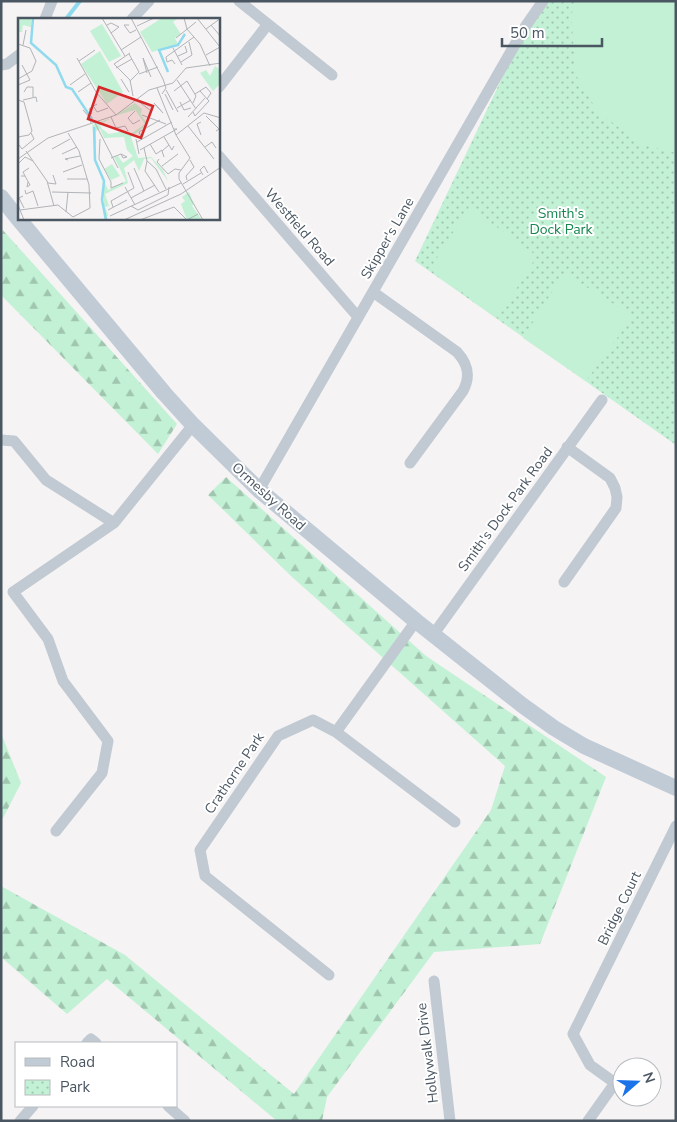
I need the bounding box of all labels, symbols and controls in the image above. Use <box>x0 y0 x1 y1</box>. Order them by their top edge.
scale bar <box>502 15 602 47</box>
inset map <box>18 18 220 220</box>
text: 50 m <box>510 23 545 43</box>
street label: Westfield Road <box>261 184 339 270</box>
street label: Skipper's Lane <box>356 194 419 283</box>
park label: Smith's Dock Park <box>529 204 594 239</box>
street label: Smith's Dock Park Road <box>454 443 557 575</box>
street label: Ormesby Road <box>228 458 310 535</box>
street label: Crathorne Park <box>200 728 269 818</box>
street label: Bridge Court <box>593 868 646 948</box>
street label: Hollywalk Drive <box>412 1002 443 1104</box>
legend <box>15 1042 178 1107</box>
text: Road <box>60 1052 95 1072</box>
north arrow <box>612 1057 662 1107</box>
text: N <box>638 1070 659 1086</box>
text: Park <box>60 1077 90 1097</box>

